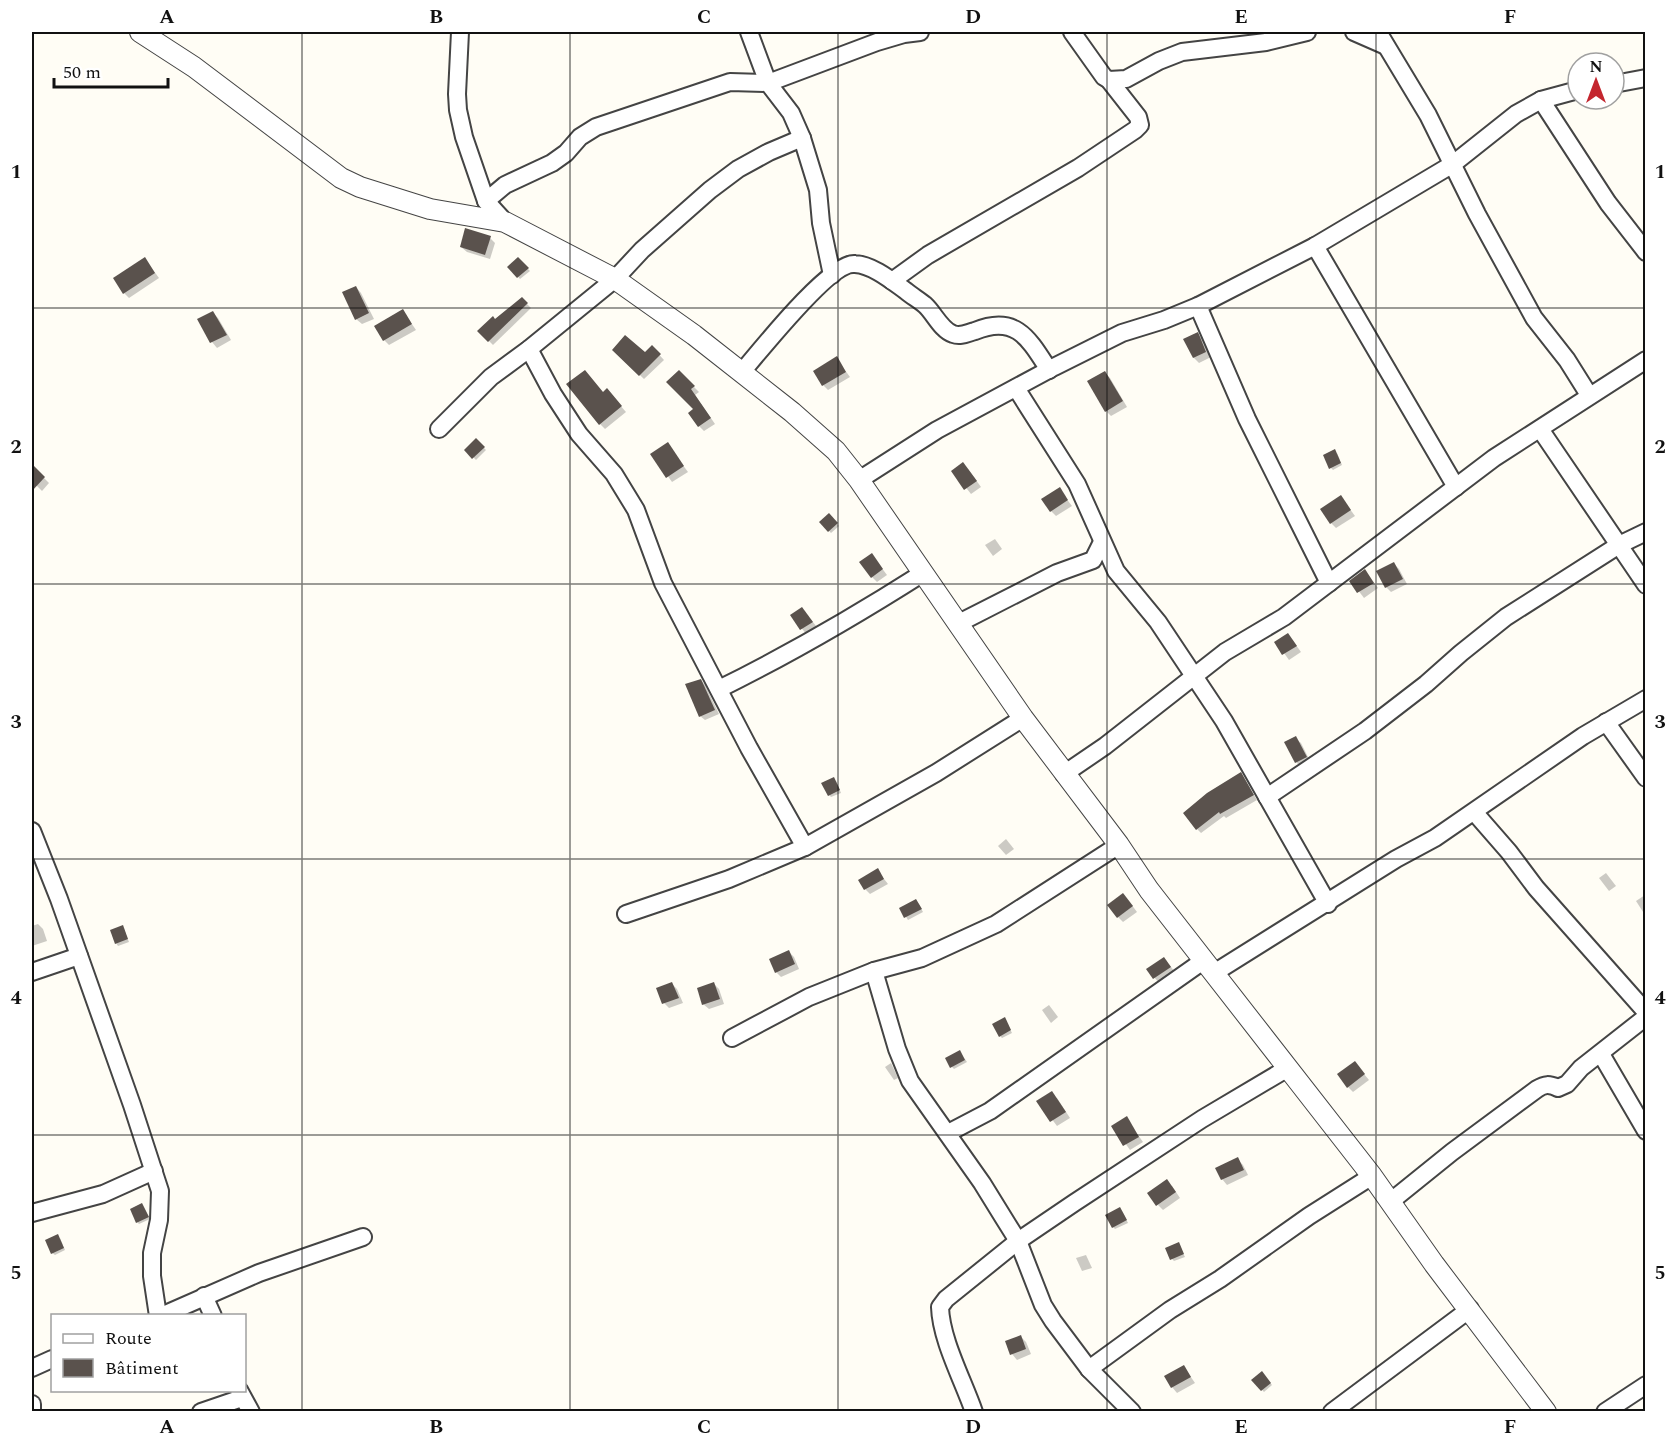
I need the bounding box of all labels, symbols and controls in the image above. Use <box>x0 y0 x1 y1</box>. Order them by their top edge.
text: A <box>159 2 175 32</box>
text: B <box>429 2 443 32</box>
text: C <box>697 2 711 32</box>
text: D <box>965 2 981 32</box>
text: E <box>1234 2 1248 32</box>
text: F <box>1504 2 1516 32</box>
scale bar <box>54 51 168 89</box>
north arrow <box>1566 51 1626 111</box>
text: N <box>1589 55 1603 79</box>
text: 50 m <box>63 59 101 86</box>
text: 1 <box>10 157 22 187</box>
text: 1 <box>1654 157 1666 187</box>
text: 2 <box>10 432 22 462</box>
text: 2 <box>1654 432 1666 462</box>
text: 3 <box>10 707 22 737</box>
text: 3 <box>1654 707 1666 737</box>
text: 4 <box>10 983 22 1013</box>
text: 4 <box>1654 983 1666 1013</box>
text: 5 <box>10 1258 22 1288</box>
text: 5 <box>1654 1258 1666 1288</box>
legend <box>51 1314 246 1392</box>
text: Route <box>105 1325 152 1352</box>
text: Bâtiment <box>105 1355 179 1382</box>
text: A <box>159 1412 175 1442</box>
text: B <box>429 1412 443 1442</box>
text: C <box>697 1412 711 1442</box>
text: D <box>965 1412 981 1442</box>
text: E <box>1234 1412 1248 1442</box>
text: F <box>1504 1412 1516 1442</box>

